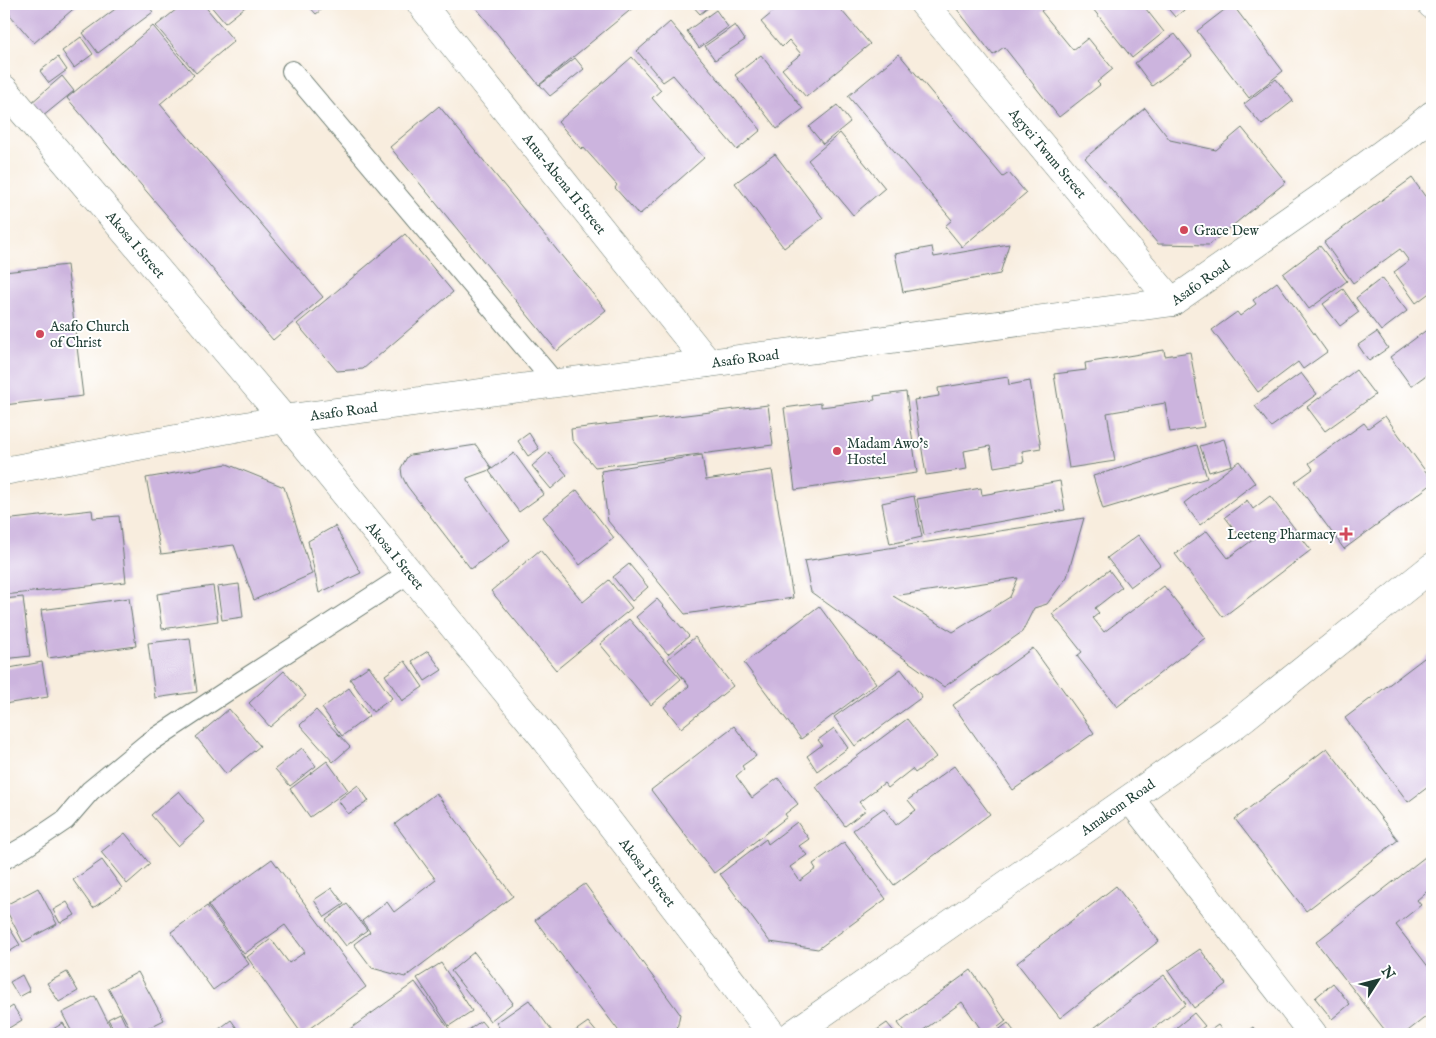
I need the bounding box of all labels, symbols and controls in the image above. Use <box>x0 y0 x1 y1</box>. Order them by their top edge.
street label: Agyei Twum Street <box>1004 104 1090 203</box>
street label: Atua-Abena II Street <box>517 129 610 238</box>
street label: Akosa I Street <box>101 207 169 283</box>
place label: Grace Dew <box>1194 222 1259 240</box>
marker: Grace Dew <box>1178 224 1190 236</box>
street label: Asafo Road <box>1167 256 1234 310</box>
place label: Asafo Church of Christ <box>49 318 130 352</box>
marker: Asafo Church of Christ <box>34 328 46 340</box>
street label: Asafo Road <box>710 346 781 373</box>
street label: Asafo Road <box>308 399 379 426</box>
place label: Madam Awo's Hostel <box>847 435 928 469</box>
marker: Madam Awo's Hostel <box>831 445 843 457</box>
street label: Akosa I Street <box>361 518 428 594</box>
place label: Leeteng Pharmacy <box>1227 526 1336 544</box>
marker: Leeteng Pharmacy <box>1340 528 1352 540</box>
street label: Amakom Road <box>1076 775 1159 841</box>
street label: Akosa I Street <box>614 834 679 911</box>
north arrow <box>1354 956 1404 1006</box>
text: N <box>1376 962 1399 983</box>

